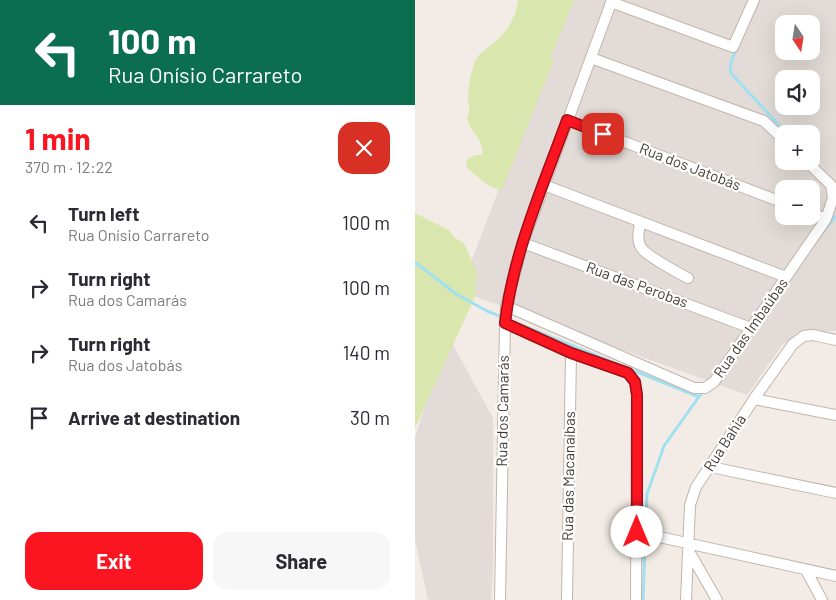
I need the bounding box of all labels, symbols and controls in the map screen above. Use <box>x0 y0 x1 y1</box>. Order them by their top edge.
north arrow <box>775 15 820 60</box>
map controls <box>775 15 820 225</box>
text: 100 m <box>108 19 197 61</box>
icon: left <box>25 20 90 85</box>
text: Rua Onísio Carrareto <box>108 61 302 87</box>
button: sound <box>775 70 820 115</box>
pin <box>582 113 624 155</box>
text: 1 min <box>25 120 91 156</box>
icon: arrive <box>589 120 617 148</box>
button: close <box>338 122 390 174</box>
button: + <box>775 125 820 170</box>
street label: Rua dos Jatobás <box>637 138 744 194</box>
text: 370 m · 12:22 <box>25 157 113 176</box>
button: − <box>775 180 820 225</box>
text: Turn left <box>68 202 139 225</box>
icon: left <box>25 209 53 237</box>
text: 100 m <box>342 211 390 234</box>
text: Rua Onísio Carrareto <box>68 225 209 244</box>
street label: Rua das Perobas <box>584 257 691 311</box>
text: Turn right <box>68 267 150 290</box>
icon: right <box>25 274 53 302</box>
street label: Rua das Imbaúbas <box>709 274 791 381</box>
text: 100 m <box>342 276 390 299</box>
text: Rua dos Camarás <box>68 290 187 309</box>
text: Turn right <box>68 332 150 355</box>
icon: right <box>25 339 53 367</box>
text: 140 m <box>343 341 390 364</box>
text: Rua dos Jatobás <box>68 355 182 374</box>
street label: Rua dos Camarás <box>492 355 512 467</box>
icon: arrive <box>25 404 53 432</box>
text: Arrive at destination <box>68 406 240 429</box>
text: 30 m <box>350 406 390 429</box>
street label: Rua das Macanaíbas <box>558 411 578 541</box>
street label: Rua Bahia <box>699 411 749 474</box>
position arrow <box>610 505 662 557</box>
button: Exit <box>25 532 203 590</box>
button: Share <box>213 532 390 590</box>

